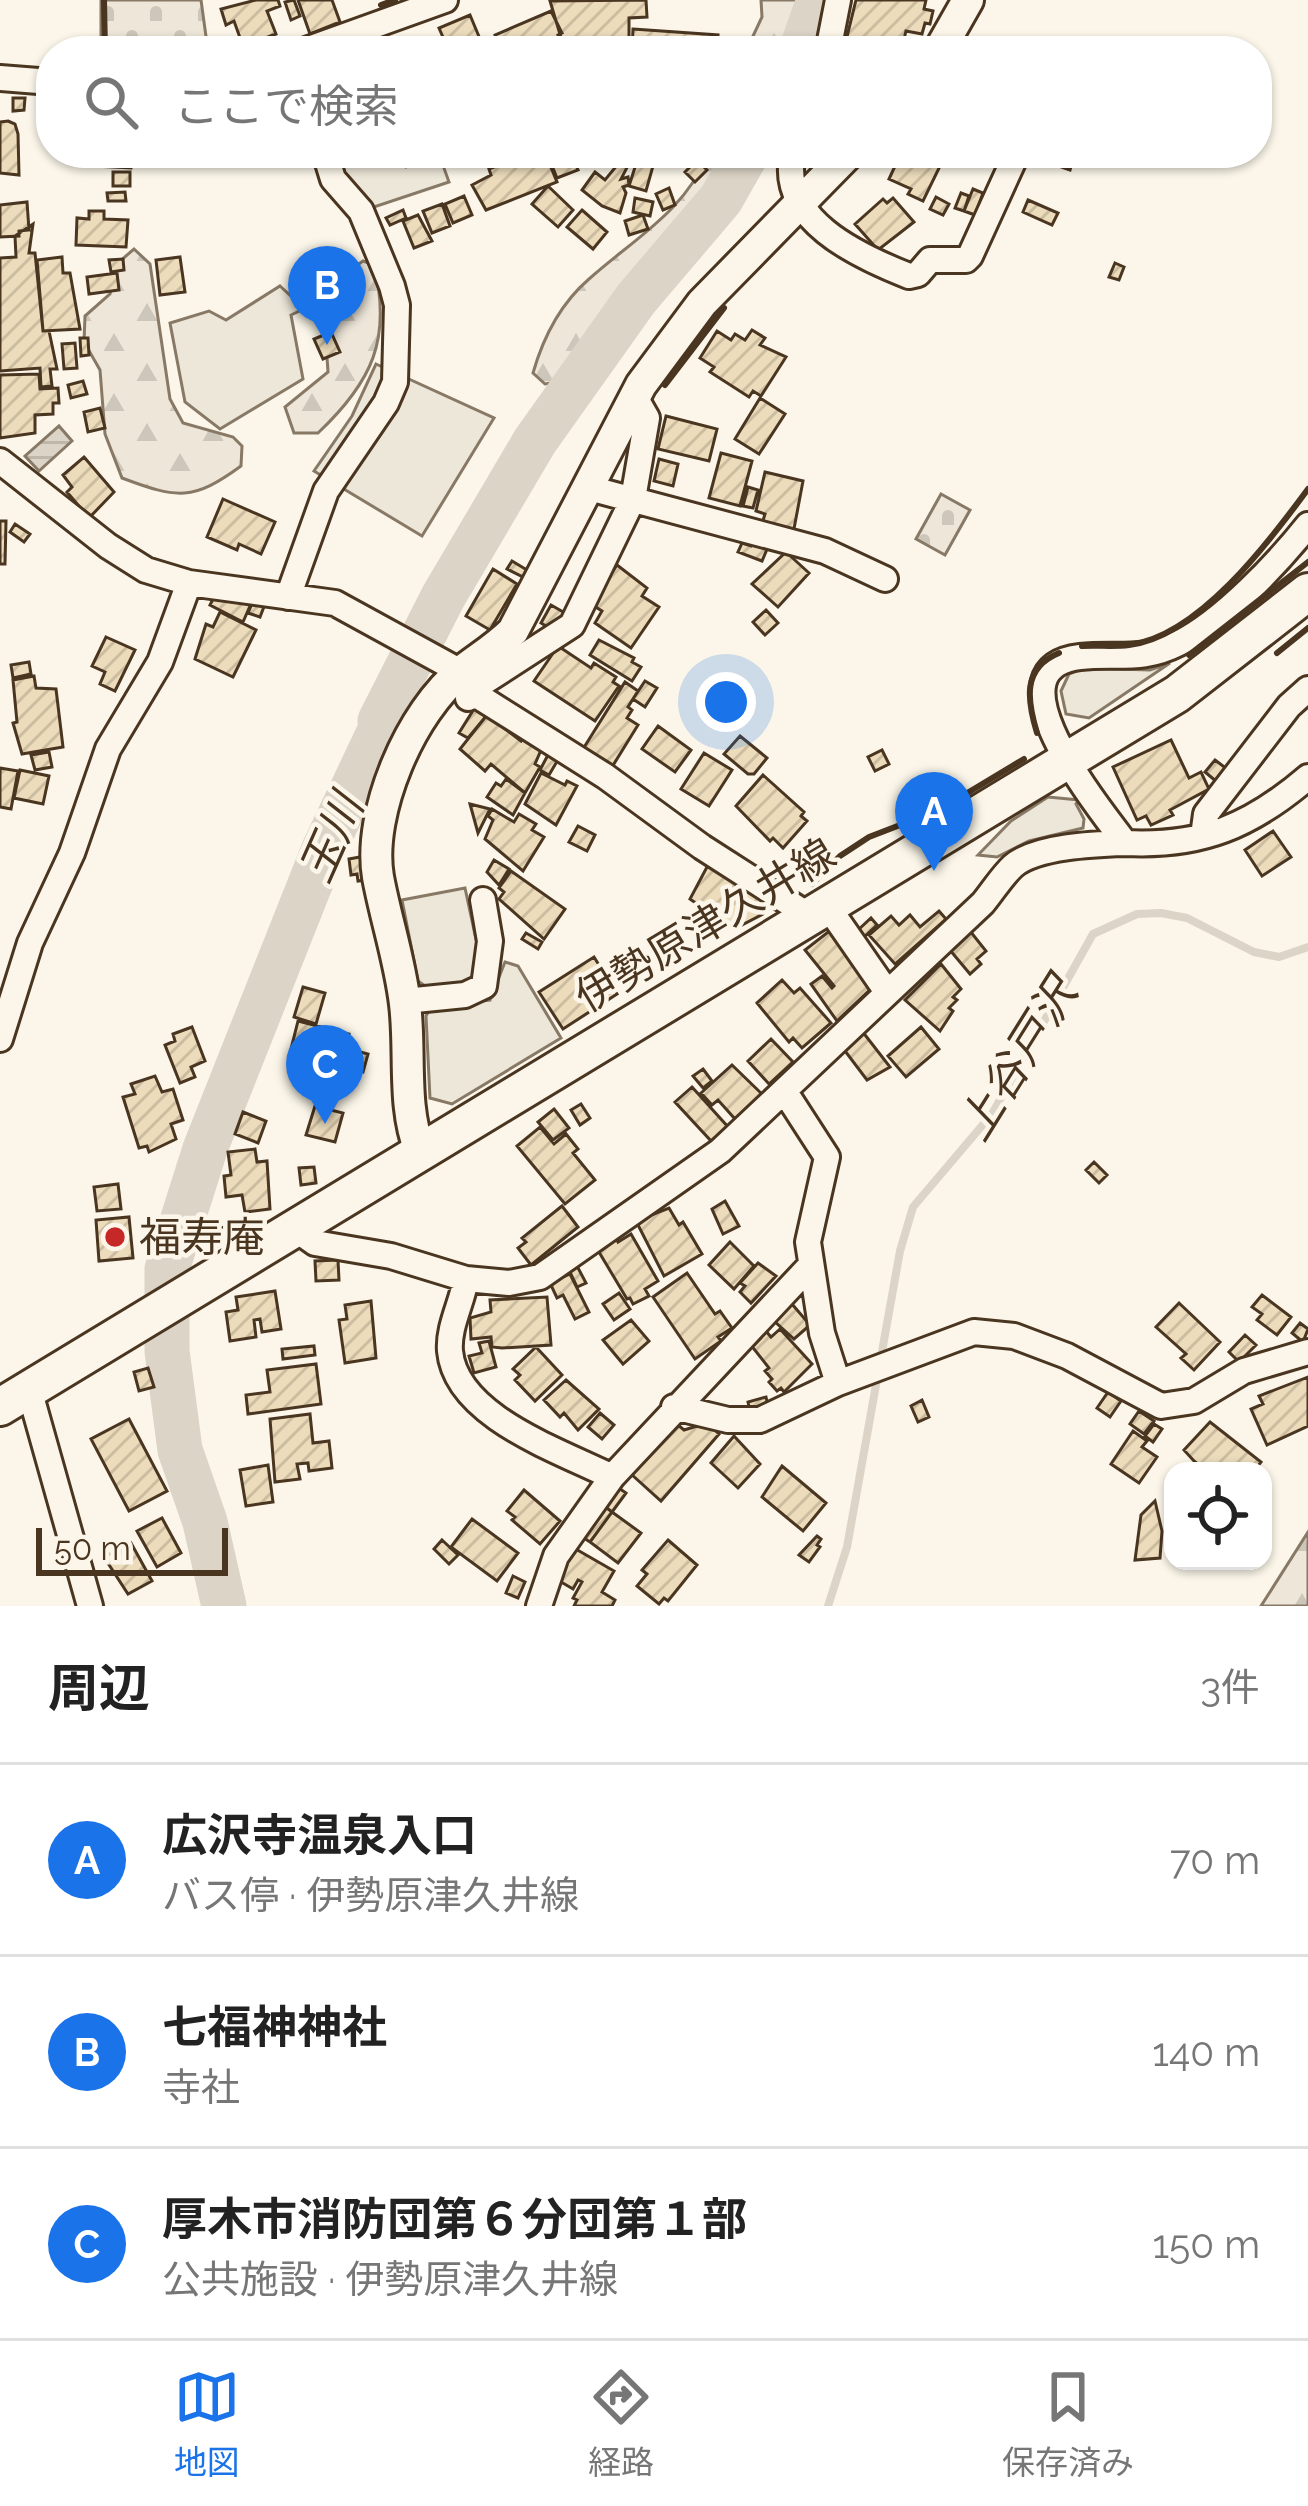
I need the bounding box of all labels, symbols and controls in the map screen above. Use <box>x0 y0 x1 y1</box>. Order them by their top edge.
search box <box>36 36 1272 168</box>
icon: search <box>78 69 144 135</box>
text: ここで検索 <box>174 80 399 133</box>
pin: B <box>288 246 366 345</box>
your location <box>696 672 756 732</box>
pin: A <box>895 772 973 871</box>
water label: 玉川 <box>289 783 376 890</box>
street label: 伊勢原津久井線 <box>567 829 844 1022</box>
water label: 上谷戸沢 <box>947 965 1090 1150</box>
pin: C <box>286 1025 364 1124</box>
place label: 福寿庵 <box>139 1213 265 1262</box>
marker: 福寿庵 <box>102 1224 128 1250</box>
map controls <box>1164 1462 1272 1570</box>
button: locate <box>1164 1462 1272 1570</box>
scale bar <box>36 1522 228 1575</box>
text: 50 m <box>54 1529 131 1568</box>
text: 周辺 <box>48 1658 150 1718</box>
text: 3件 <box>1200 1664 1260 1710</box>
text: 広沢寺温泉入口 <box>162 1809 477 1862</box>
text: A <box>74 1837 100 1883</box>
text: 70 m <box>1170 1837 1260 1883</box>
text: バス停 · 伊勢原津久井線 <box>162 1872 579 1918</box>
text: 七福神神社 <box>162 2001 387 2054</box>
text: B <box>74 2029 100 2075</box>
text: 140 m <box>1152 2029 1260 2075</box>
text: 寺社 <box>162 2064 240 2110</box>
text: 厚木市消防団第６分団第１部 <box>162 2193 747 2246</box>
text: C <box>74 2221 100 2267</box>
text: 150 m <box>1152 2221 1260 2267</box>
text: 公共施設 · 伊勢原津久井線 <box>162 2256 618 2302</box>
tab: 地図 <box>174 2364 240 2484</box>
tab: 経路 <box>588 2364 654 2484</box>
tab: 保存済み <box>1002 2364 1134 2484</box>

